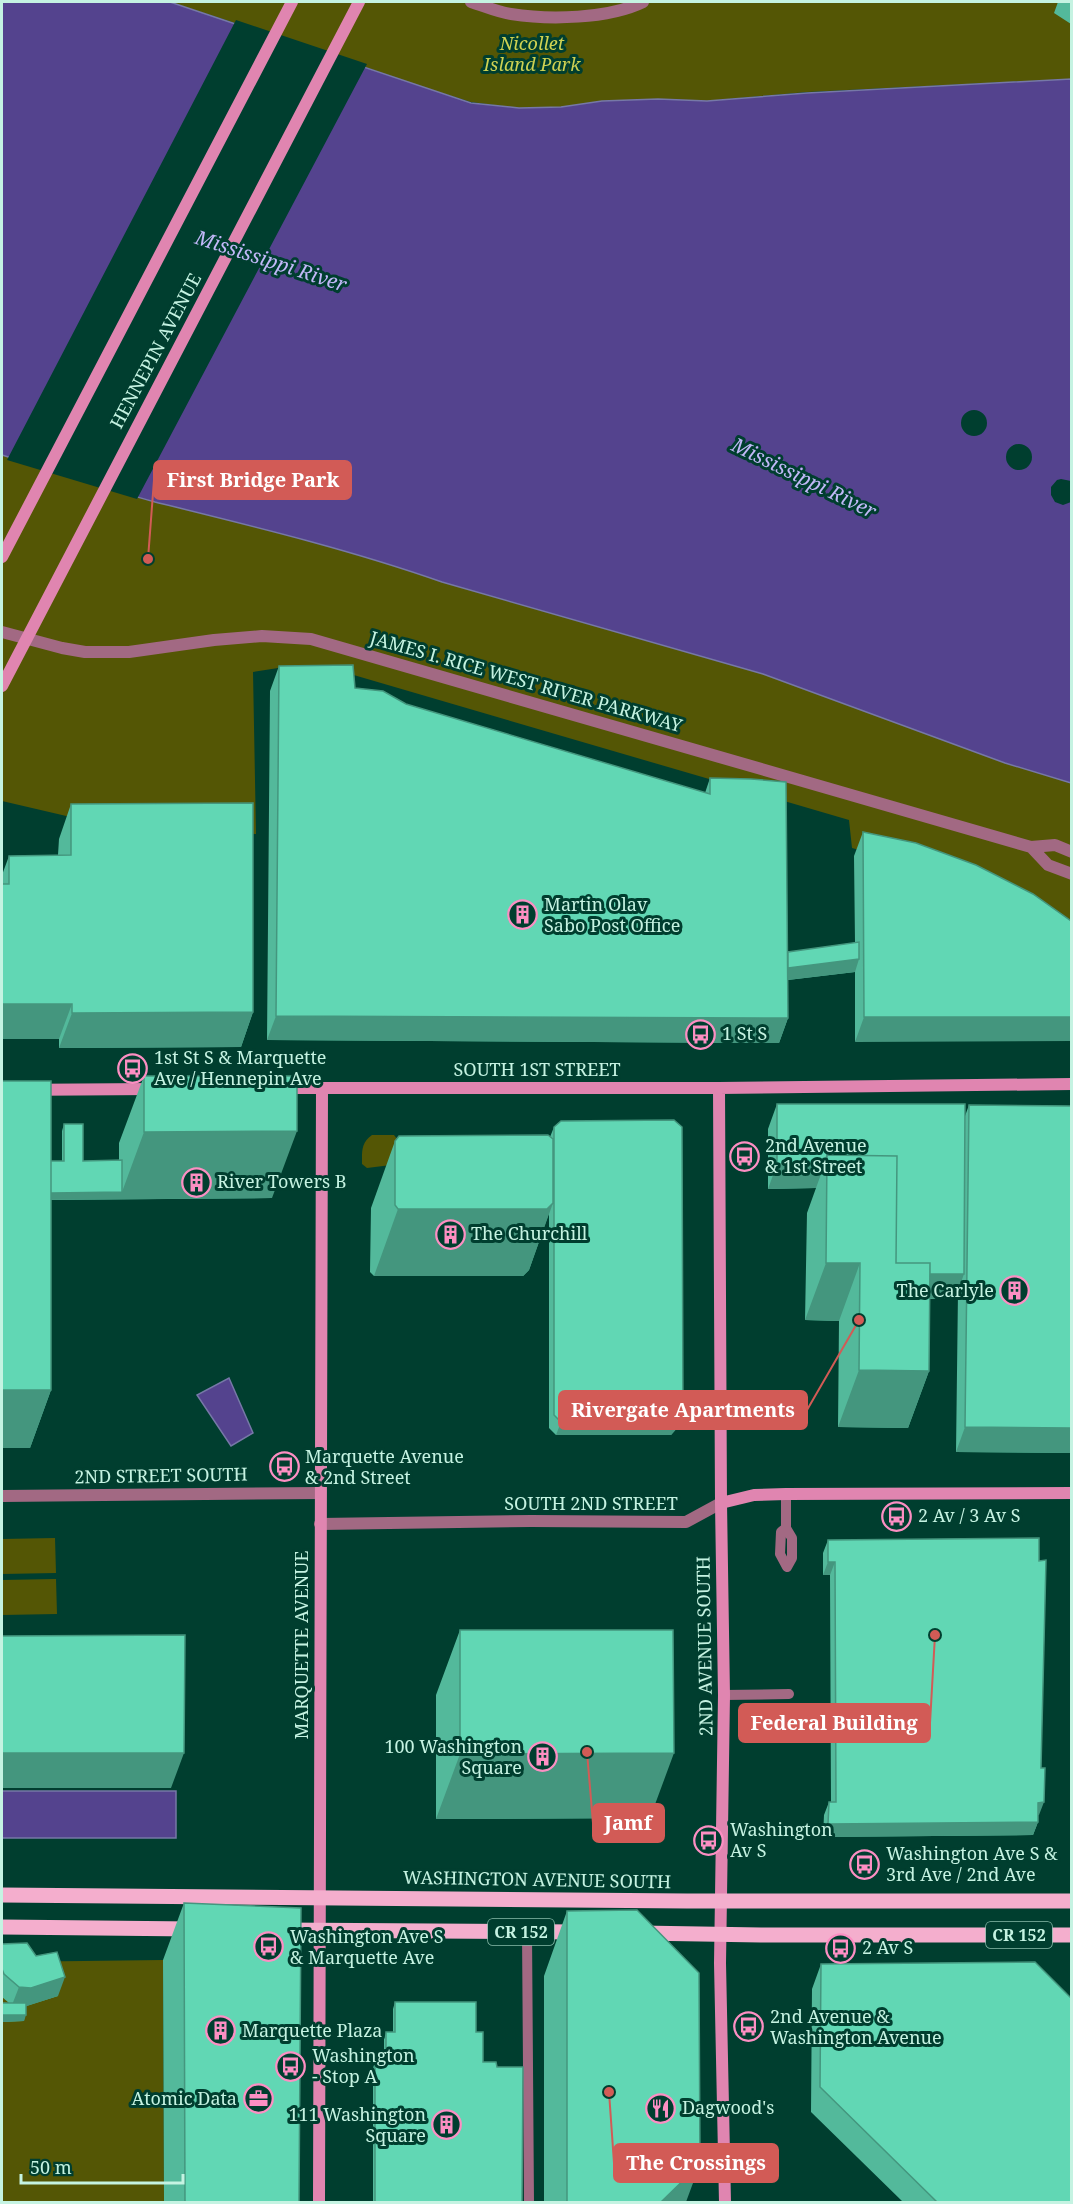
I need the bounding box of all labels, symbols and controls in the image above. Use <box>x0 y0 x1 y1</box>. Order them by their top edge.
park label: Nicollet Island Park <box>483 31 581 76</box>
water label: Mississippi River <box>191 223 351 298</box>
street label: HENNEPIN AVENUE <box>104 269 206 432</box>
water label: Mississippi River <box>726 430 882 525</box>
callout: First Bridge Park <box>154 461 351 499</box>
text: First Bridge Park <box>167 466 340 493</box>
street label: JAMES I. RICE WEST RIVER PARKWAY <box>366 625 686 737</box>
place label: Martin Olav Sabo Post Office <box>544 892 680 937</box>
building icon: Martin Olav Sabo Post Office <box>507 899 539 931</box>
bus stop icon: 1 St S <box>685 1018 717 1050</box>
place label: 1 St S <box>722 1021 767 1045</box>
place label: 1st St S & Marquette Ave / Hennepin Ave <box>154 1045 326 1090</box>
bus stop icon: 1st St S & Marquette Ave / Hennepin Ave <box>117 1052 149 1084</box>
street label: SOUTH 1ST STREET <box>454 1057 621 1081</box>
place label: 2nd Avenue & 1st Street <box>765 1133 867 1178</box>
bus stop icon: 2nd Avenue & 1st Street <box>728 1140 760 1172</box>
building icon: River Towers B <box>180 1166 212 1198</box>
place label: River Towers B <box>217 1169 347 1193</box>
building icon: The Churchill <box>434 1218 466 1250</box>
place label: The Churchill <box>471 1221 588 1245</box>
building icon: The Carlyle <box>999 1275 1031 1307</box>
place label: The Carlyle <box>897 1278 994 1302</box>
callout: Rivergate Apartments <box>559 1391 807 1429</box>
text: Rivergate Apartments <box>571 1396 795 1423</box>
place label: Marquette Avenue & 2nd Street <box>305 1444 464 1489</box>
bus stop icon: Marquette Avenue & 2nd Street <box>268 1451 300 1483</box>
street label: 2ND STREET SOUTH <box>74 1461 248 1489</box>
street label: SOUTH 2ND STREET <box>504 1491 678 1515</box>
bus stop icon: 2 Av / 3 Av S <box>881 1500 913 1532</box>
place label: 2 Av / 3 Av S <box>918 1503 1021 1527</box>
street label: MARQUETTE AVENUE <box>289 1551 313 1739</box>
street label: 2ND AVENUE SOUTH <box>690 1556 718 1736</box>
callout: Federal Building <box>739 1704 930 1742</box>
text: Federal Building <box>750 1709 918 1736</box>
place label: 100 Washington Square <box>384 1734 522 1779</box>
building icon: 100 Washington Square <box>527 1741 559 1773</box>
callout: Jamf <box>593 1804 664 1842</box>
text: Jamf <box>603 1809 654 1836</box>
place label: Washington Av S <box>730 1817 833 1862</box>
bus stop icon: Washington Av S <box>693 1824 725 1856</box>
place label: Washington Ave S & 3rd Ave / 2nd Ave <box>886 1841 1058 1886</box>
bus stop icon: Washington Ave S & 3rd Ave / 2nd Ave <box>849 1848 881 1880</box>
street label: WASHINGTON AVENUE SOUTH <box>403 1865 671 1893</box>
road number: CR 152 <box>488 1919 554 1945</box>
road number: CR 152 <box>986 1922 1052 1948</box>
place label: Washington Ave S & Marquette Ave <box>290 1924 443 1969</box>
bus stop icon: Washington Ave S & Marquette Ave <box>253 1931 285 1963</box>
bus stop icon: 2 Av S <box>825 1932 857 1964</box>
place label: 2 Av S <box>862 1935 913 1959</box>
place label: 2nd Avenue & Washington Avenue <box>770 2004 942 2049</box>
bus stop icon: 2nd Avenue & Washington Avenue <box>733 2011 765 2043</box>
building icon: Marquette Plaza <box>205 2015 237 2047</box>
place label: Marquette Plaza <box>242 2018 383 2042</box>
place label: Washington - Stop A <box>312 2043 415 2088</box>
bus stop icon: Washington - Stop A <box>275 2050 307 2082</box>
office icon: Atomic Data <box>242 2083 274 2115</box>
place label: Atomic Data <box>132 2086 237 2110</box>
restaurant icon: Dagwood's <box>645 2092 677 2124</box>
place label: Dagwood's <box>682 2095 774 2119</box>
place label: 111 Washington Square <box>288 2102 426 2147</box>
building icon: 111 Washington Square <box>431 2109 463 2141</box>
callout: The Crossings <box>614 2144 778 2182</box>
scale bar <box>21 2147 183 2185</box>
text: The Crossings <box>626 2149 766 2176</box>
text: 50 m <box>30 2155 72 2179</box>

